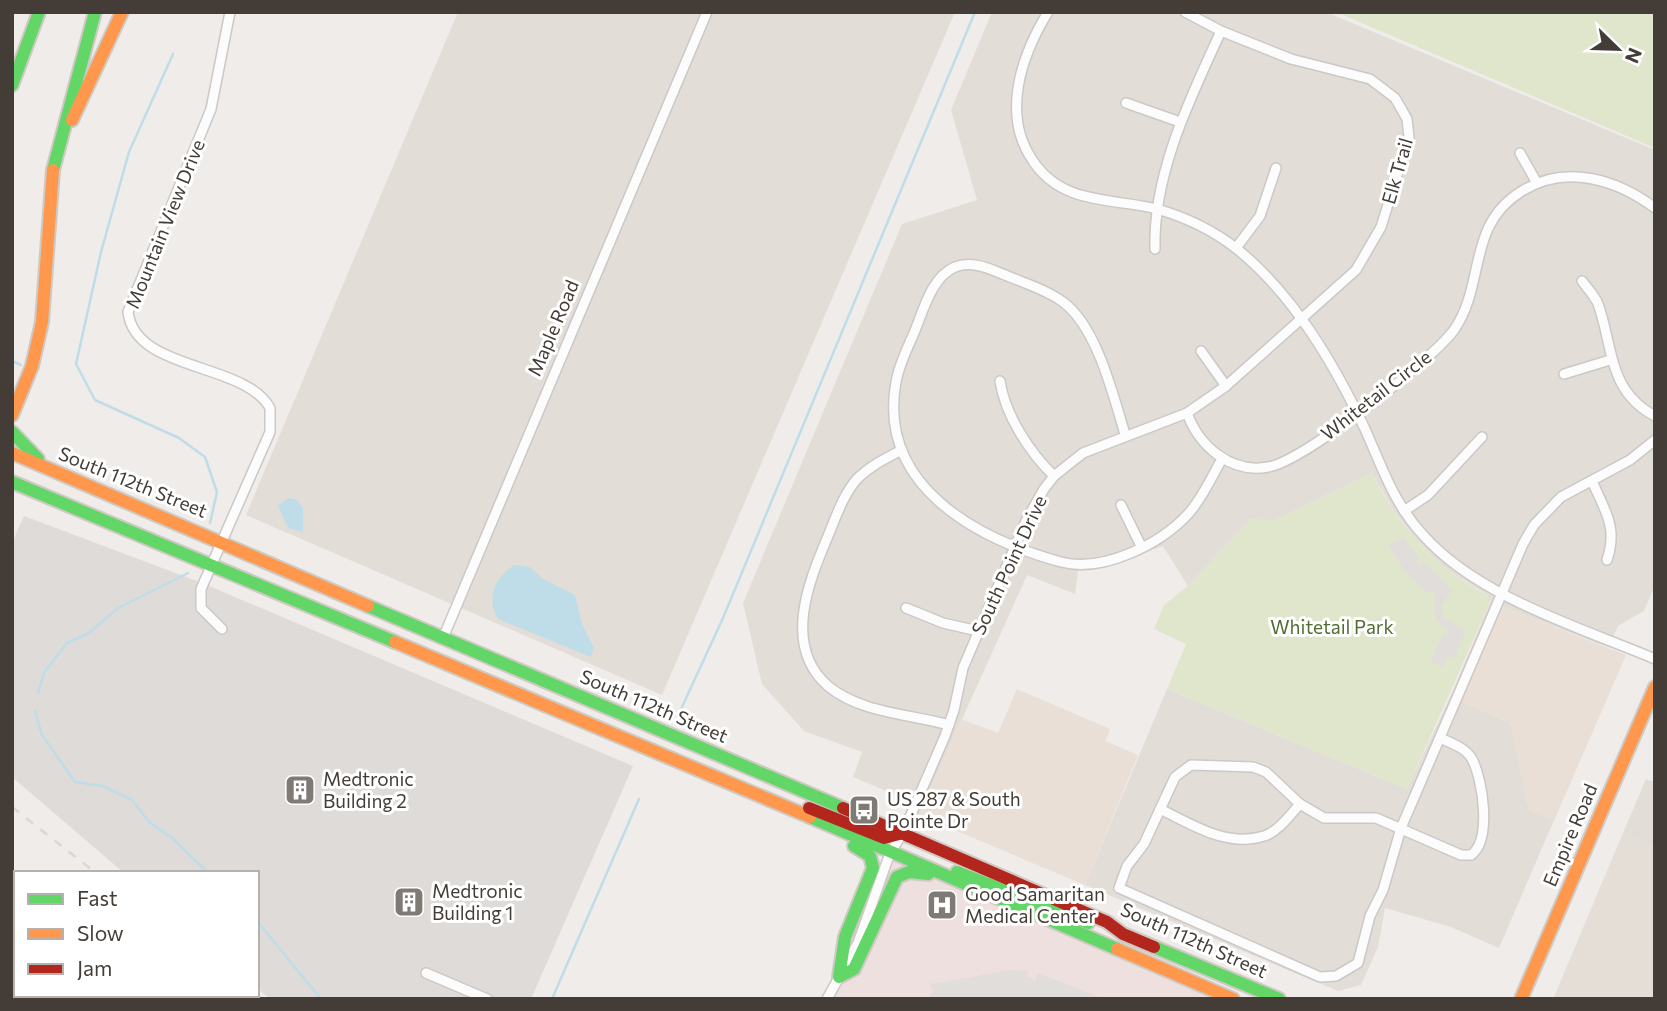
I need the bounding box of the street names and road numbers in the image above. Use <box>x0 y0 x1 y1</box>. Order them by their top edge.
street label: Elk Trail <box>1376 135 1417 207</box>
street label: Mountain View Drive <box>120 136 209 312</box>
street label: Maple Road <box>522 276 583 379</box>
street label: Whitetail Circle <box>1316 345 1435 445</box>
street label: South 112th Street <box>56 441 211 522</box>
street label: South Point Drive <box>966 491 1051 638</box>
street label: South 112th Street <box>577 664 732 747</box>
street label: Empire Road <box>1538 780 1601 890</box>
street label: South 112th Street <box>1117 897 1271 982</box>

